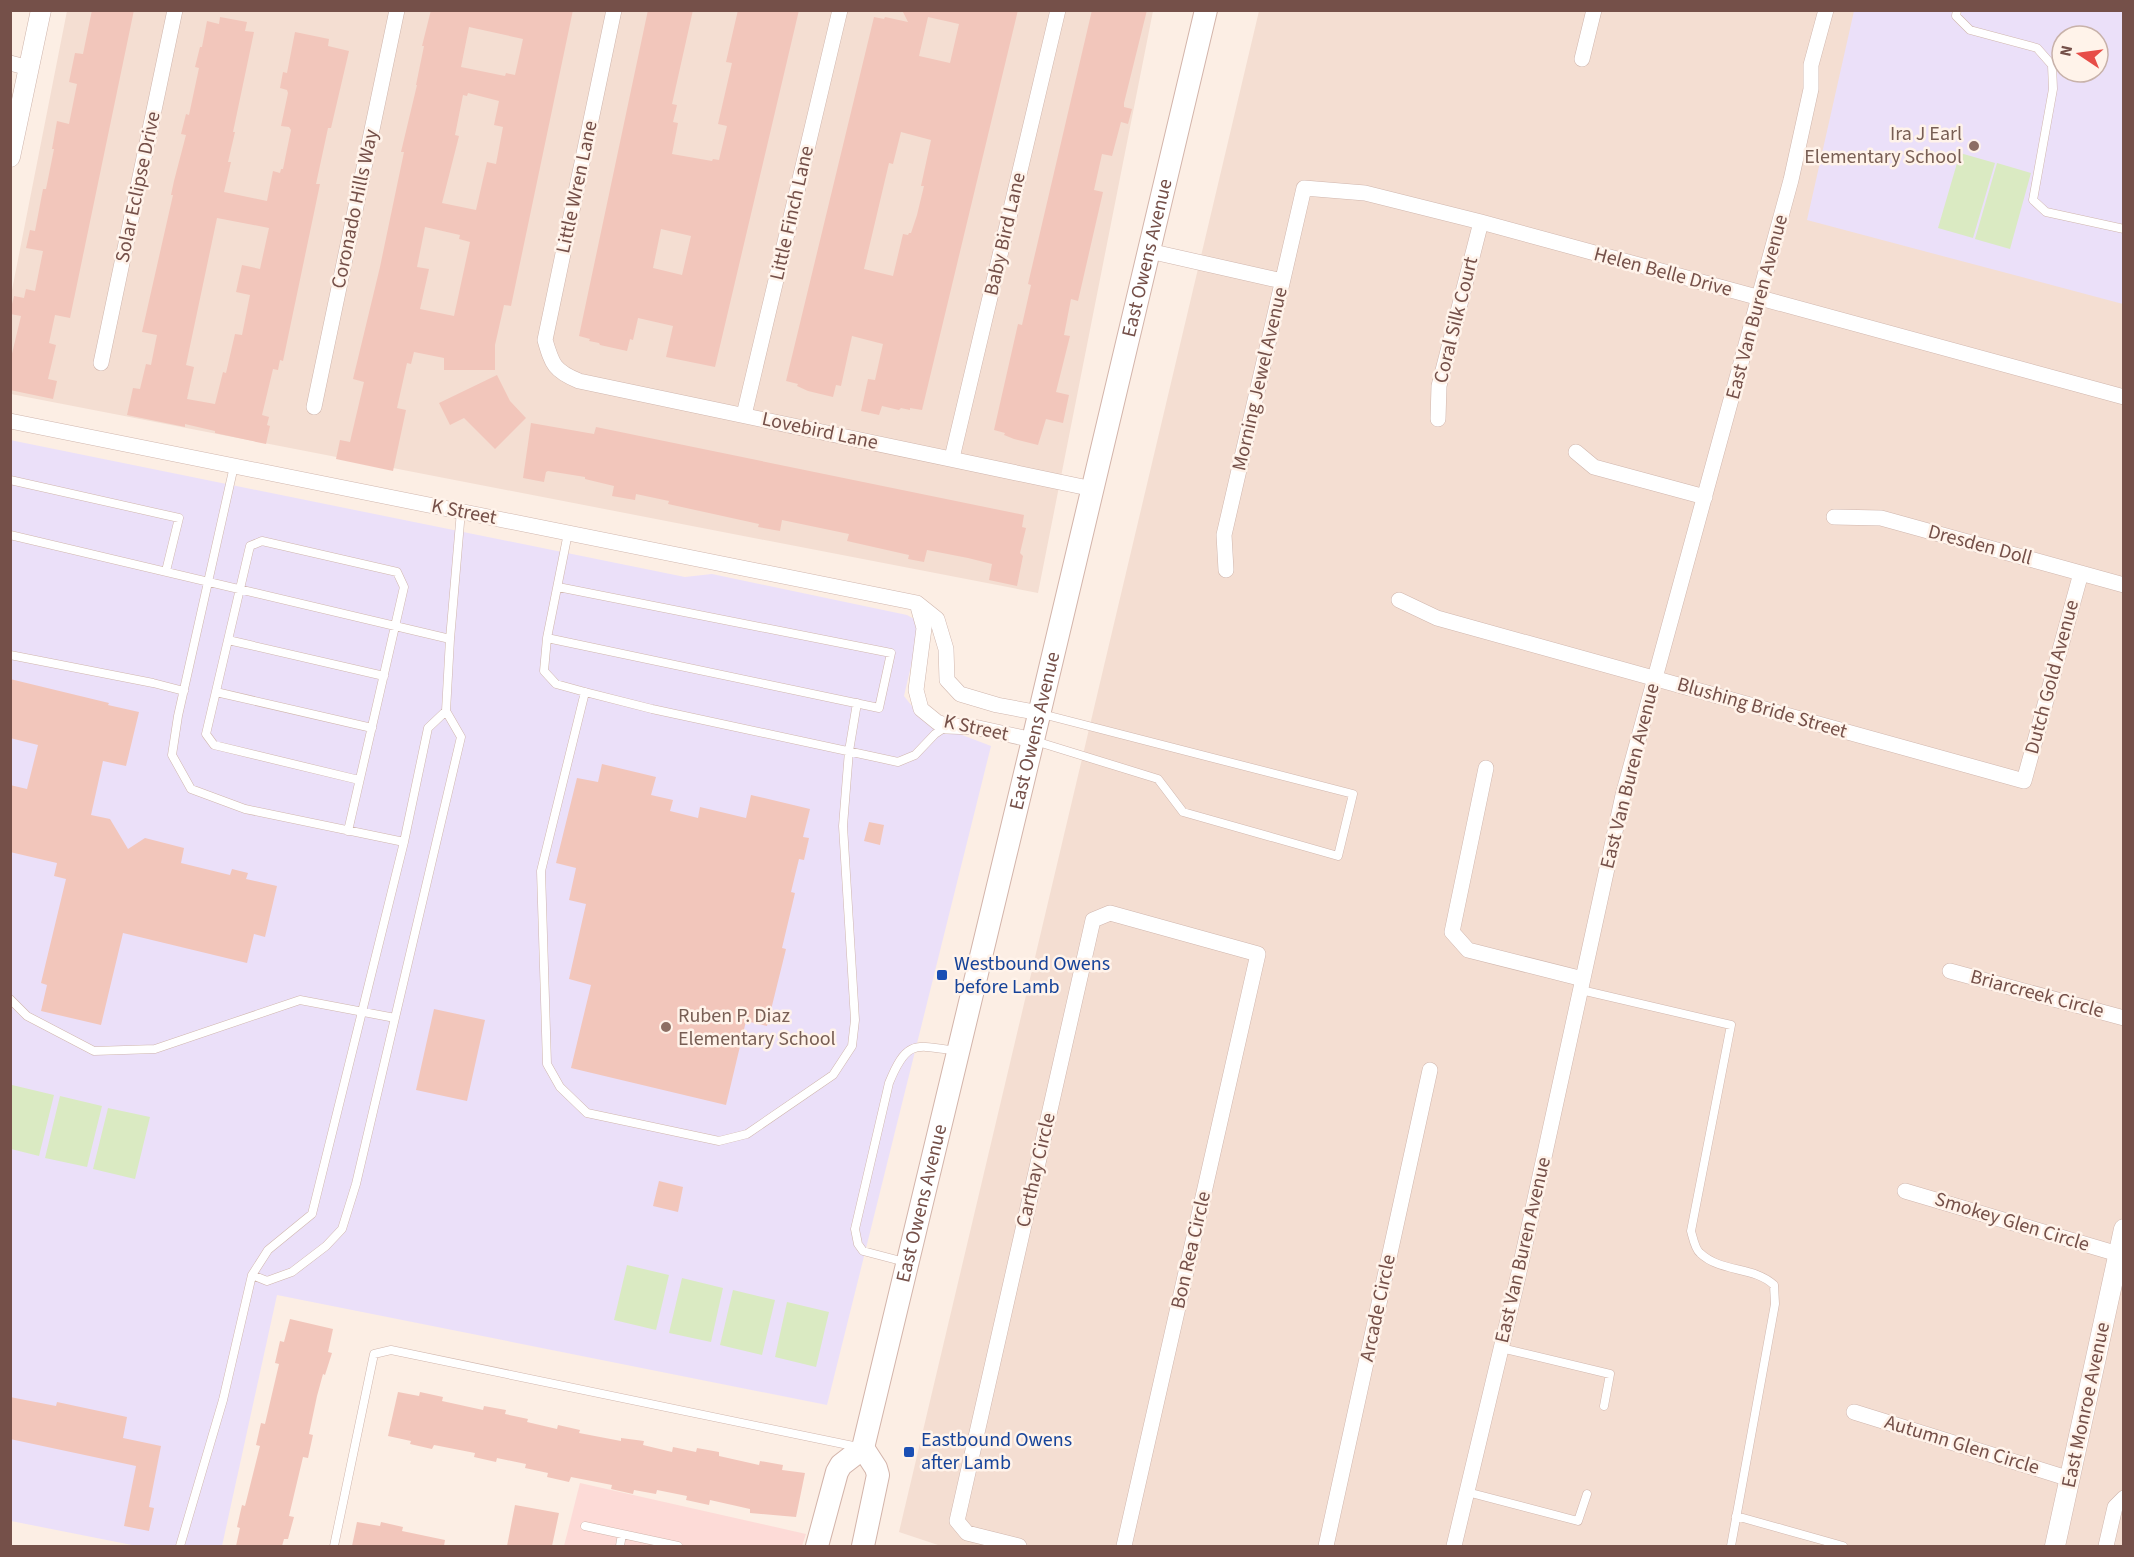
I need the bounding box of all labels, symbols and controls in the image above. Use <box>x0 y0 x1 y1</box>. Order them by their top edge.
north arrow <box>2050 24 2110 84</box>
text: N <box>2054 43 2078 59</box>
street label: Solar Eclipse Drive <box>108 109 168 265</box>
street label: Little Wren Lane <box>549 118 605 256</box>
place label: Ira J Earl Elementary School <box>1804 120 1962 171</box>
street label: Coronado Hills Way <box>324 126 386 291</box>
marker: Ira J Earl Elementary School <box>1967 139 1981 153</box>
street label: Little Finch Lane <box>763 143 821 283</box>
street label: Baby Bird Lane <box>977 170 1033 298</box>
street label: East Owens Avenue <box>1115 176 1180 340</box>
street label: East Van Buren Avenue <box>1719 211 1795 402</box>
street label: Helen Belle Drive <box>1591 240 1735 304</box>
street label: Coral Silk Court <box>1427 254 1485 386</box>
street label: Morning Jewel Avenue <box>1225 284 1295 474</box>
street label: Lovebird Lane <box>759 405 881 457</box>
street label: K Street <box>429 492 499 532</box>
street label: Dresden Doll <box>1925 518 2035 572</box>
street label: Dutch Gold Avenue <box>2018 597 2086 757</box>
street label: East Owens Avenue <box>1003 649 1067 813</box>
street label: Blushing Bride Street <box>1674 670 1851 746</box>
street label: East Van Buren Avenue <box>1593 680 1667 872</box>
street label: K Street <box>941 707 1011 749</box>
place label: Westbound Owens before Lamb <box>954 950 1110 1001</box>
street label: Briarcreek Circle <box>1967 963 2107 1025</box>
marker: Westbound Owens before Lamb <box>935 968 949 982</box>
place label: Ruben P. Diaz Elementary School <box>678 1002 836 1053</box>
marker: Ruben P. Diaz Elementary School <box>659 1020 673 1034</box>
street label: Carthay Circle <box>1009 1110 1063 1230</box>
street label: East Owens Avenue <box>889 1121 954 1285</box>
street label: East Van Buren Avenue <box>1488 1154 1558 1346</box>
street label: Smokey Glen Circle <box>1931 1185 2093 1259</box>
street label: Bon Rea Circle <box>1164 1188 1218 1311</box>
street label: Arcade Circle <box>1353 1252 1403 1364</box>
street label: East Monroe Avenue <box>2055 1319 2117 1490</box>
street label: Autumn Glen Circle <box>1881 1408 2043 1482</box>
place label: Eastbound Owens after Lamb <box>921 1426 1072 1477</box>
marker: Eastbound Owens after Lamb <box>902 1445 916 1459</box>

